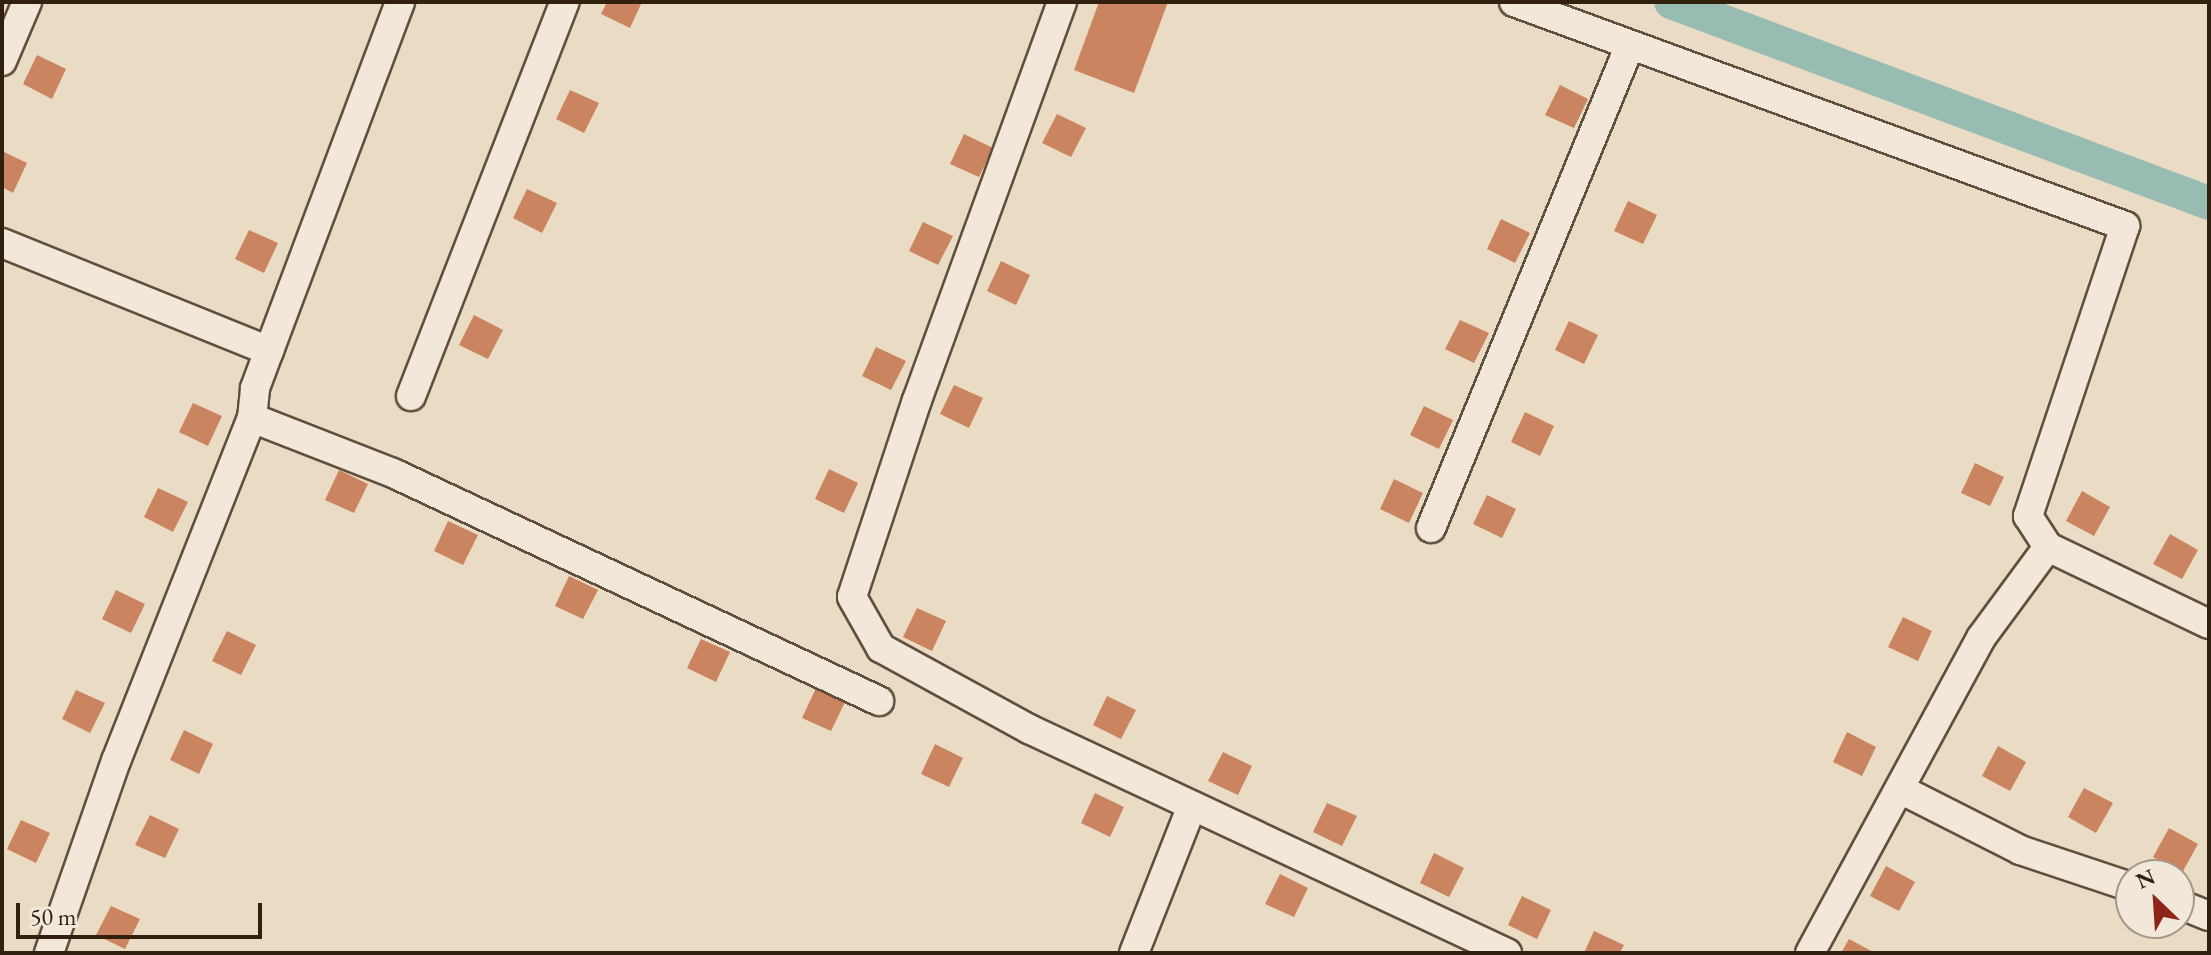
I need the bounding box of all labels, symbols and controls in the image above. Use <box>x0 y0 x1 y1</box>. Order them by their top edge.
north arrow <box>2115 859 2195 939</box>
text: N <box>2131 862 2160 896</box>
scale bar <box>20 887 266 937</box>
text: 50 m <box>30 901 77 932</box>

